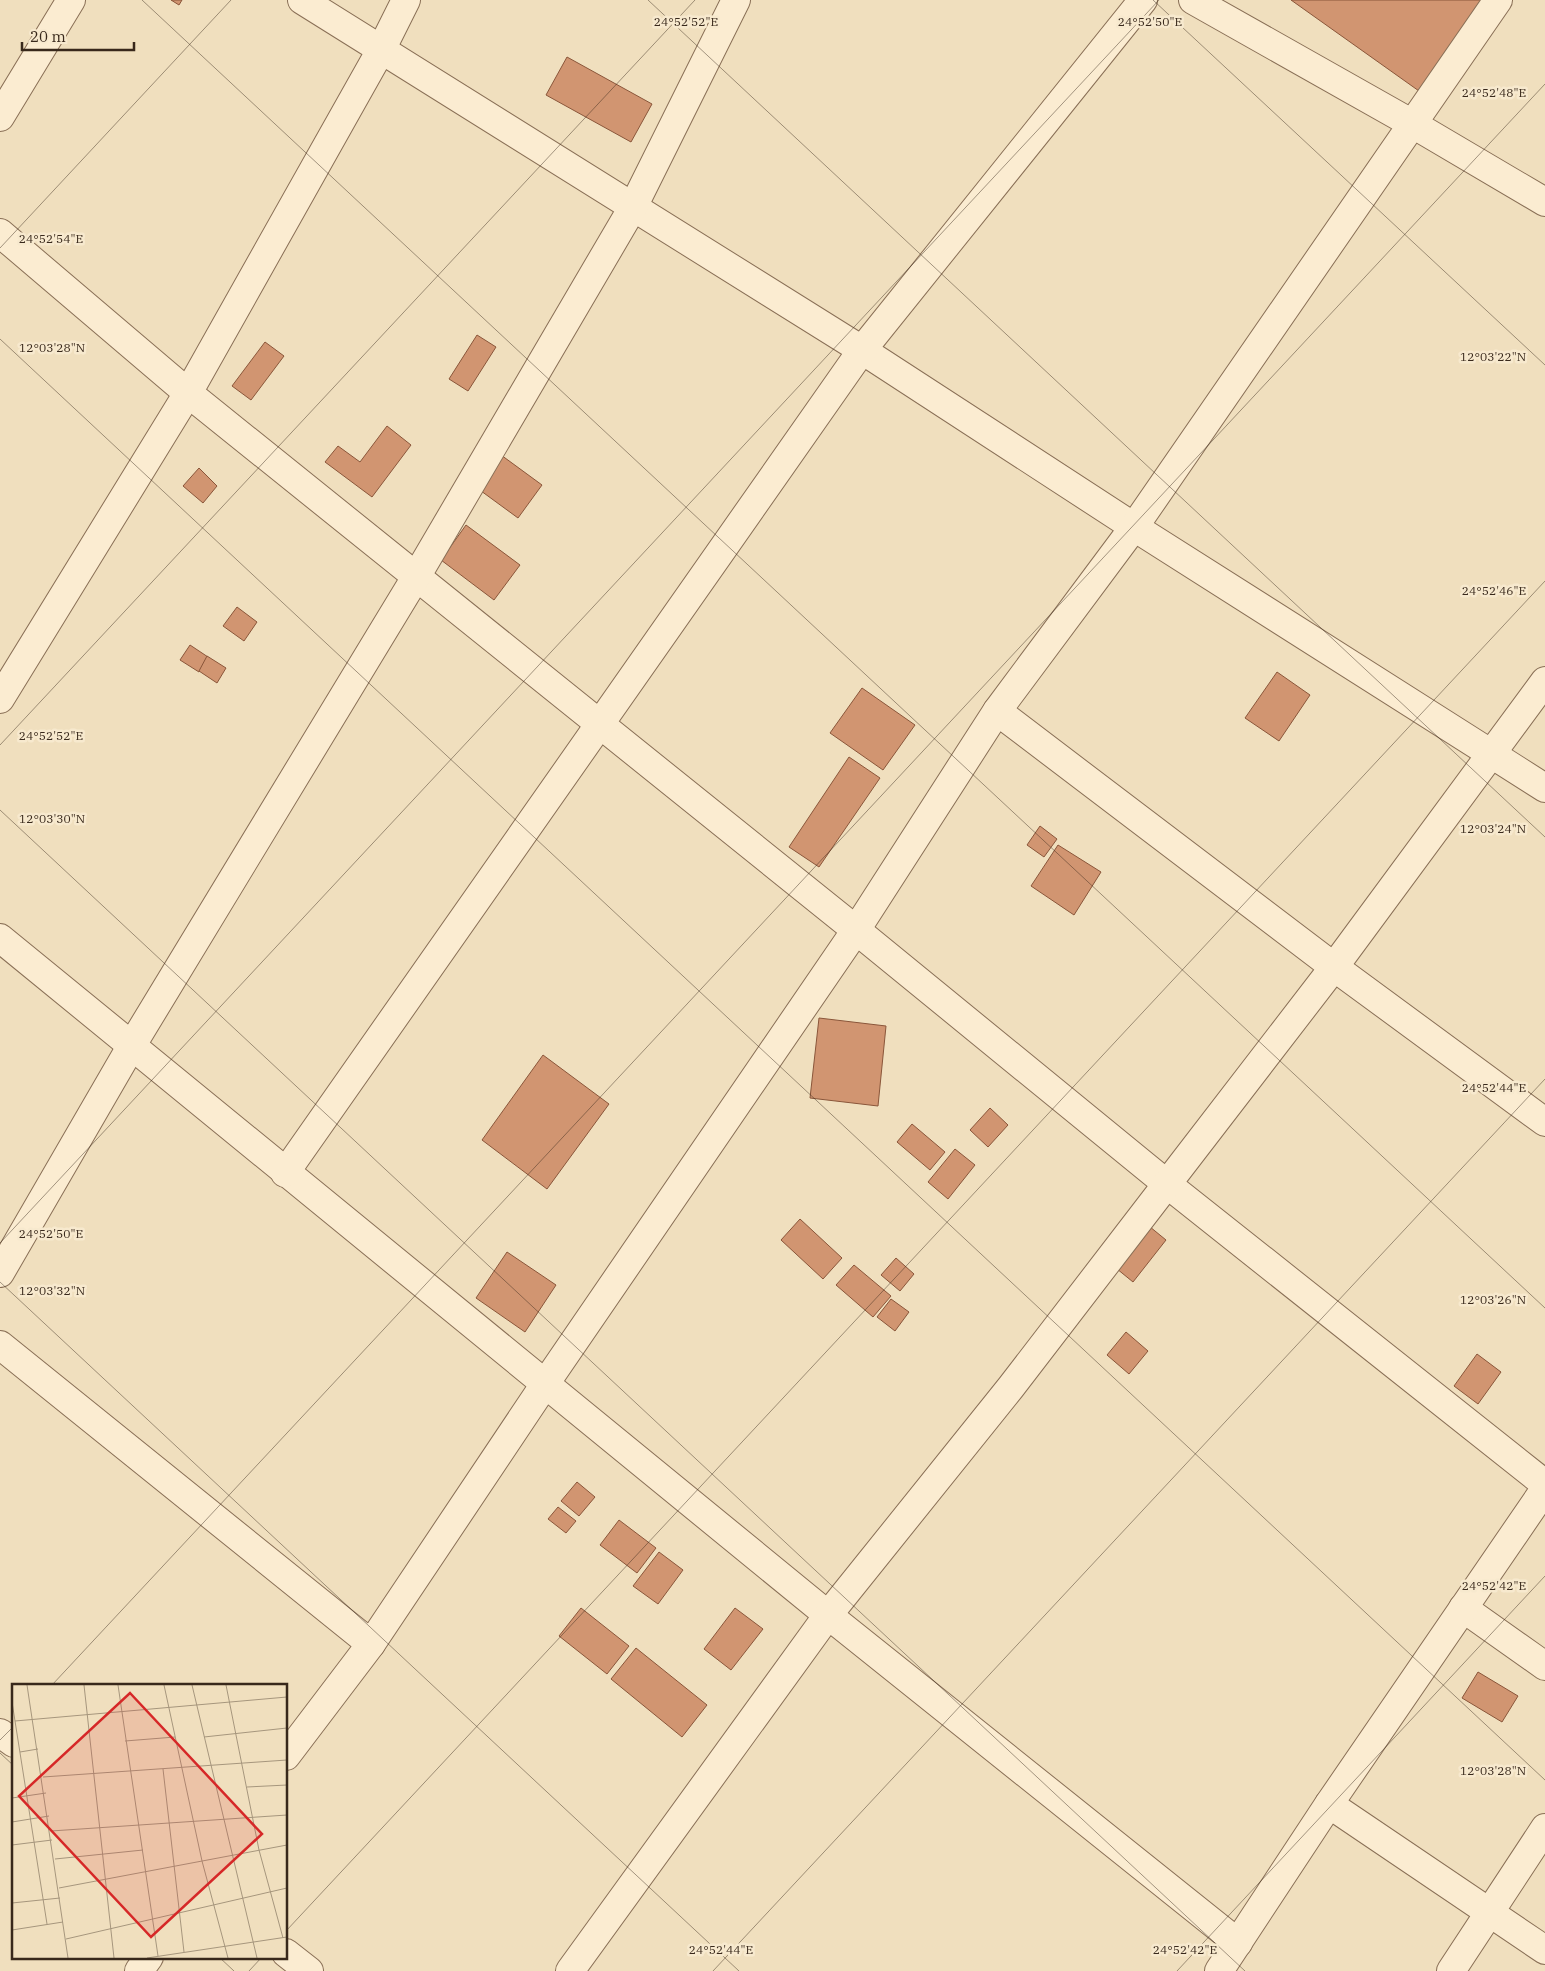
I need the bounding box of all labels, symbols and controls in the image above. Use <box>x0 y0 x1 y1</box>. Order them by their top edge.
text: 24°52'52"E <box>654 14 718 29</box>
text: 24°52'50"E <box>1118 14 1182 29</box>
scale bar <box>22 20 135 52</box>
text: 20 m <box>30 27 66 46</box>
text: 24°52'48"E <box>1462 85 1526 100</box>
text: 24°52'54"E <box>19 231 83 246</box>
text: 12°03'28"N <box>19 340 85 355</box>
text: 12°03'22"N <box>1460 349 1526 364</box>
text: 24°52'46"E <box>1462 583 1526 598</box>
text: 24°52'52"E <box>19 728 83 743</box>
text: 12°03'30"N <box>19 811 85 826</box>
text: 12°03'24"N <box>1460 821 1526 836</box>
text: 24°52'44"E <box>1462 1080 1526 1095</box>
text: 24°52'50"E <box>19 1226 83 1241</box>
text: 12°03'32"N <box>19 1283 85 1298</box>
text: 12°03'26"N <box>1460 1292 1526 1307</box>
text: 24°52'42"E <box>1462 1578 1526 1593</box>
inset map <box>12 1684 288 1958</box>
text: 12°03'28"N <box>1460 1763 1526 1778</box>
text: 24°52'44"E <box>689 1942 753 1957</box>
text: 24°52'42"E <box>1153 1942 1217 1957</box>

